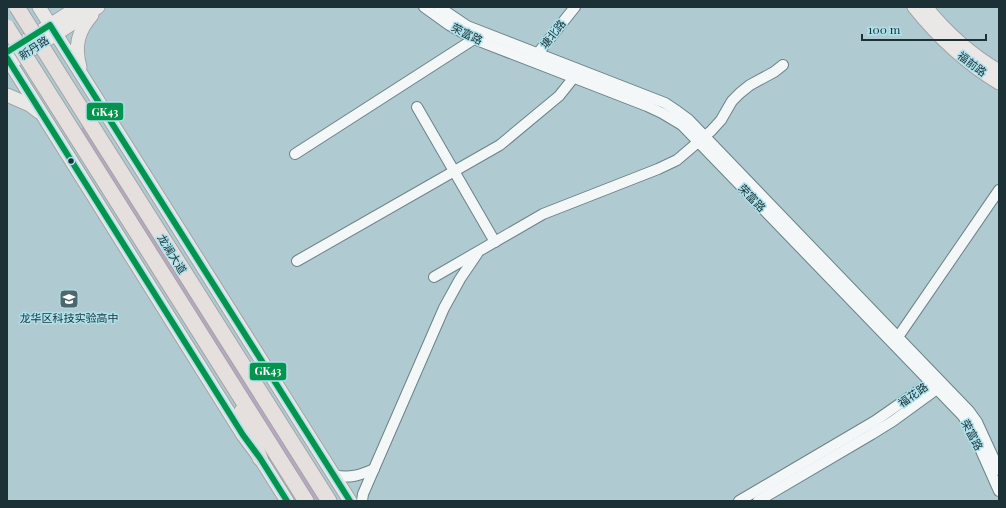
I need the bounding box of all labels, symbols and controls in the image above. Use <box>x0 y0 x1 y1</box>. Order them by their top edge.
street label: 塘北路 <box>537 16 569 51</box>
scale bar <box>862 16 986 42</box>
street label: 荣富路 <box>449 20 485 48</box>
text: 100 m <box>868 21 901 37</box>
street label: 新丹路 <box>16 32 52 63</box>
street label: 福前路 <box>955 48 990 80</box>
line badge: GK43 <box>86 102 124 121</box>
text: GK43 <box>92 104 118 119</box>
unlabelled marker <box>66 156 76 166</box>
street label: 荣富路 <box>736 181 769 215</box>
street label: 龙澜大道 <box>154 231 190 276</box>
school or university icon: 龙华区科技实验高中 <box>58 288 80 310</box>
place label: 龙华区科技实验高中 <box>20 310 119 325</box>
line badge: GK43 <box>249 362 287 381</box>
text: GK43 <box>255 363 281 378</box>
street label: 福花路 <box>895 379 931 410</box>
street label: 荣富路 <box>958 417 987 453</box>

